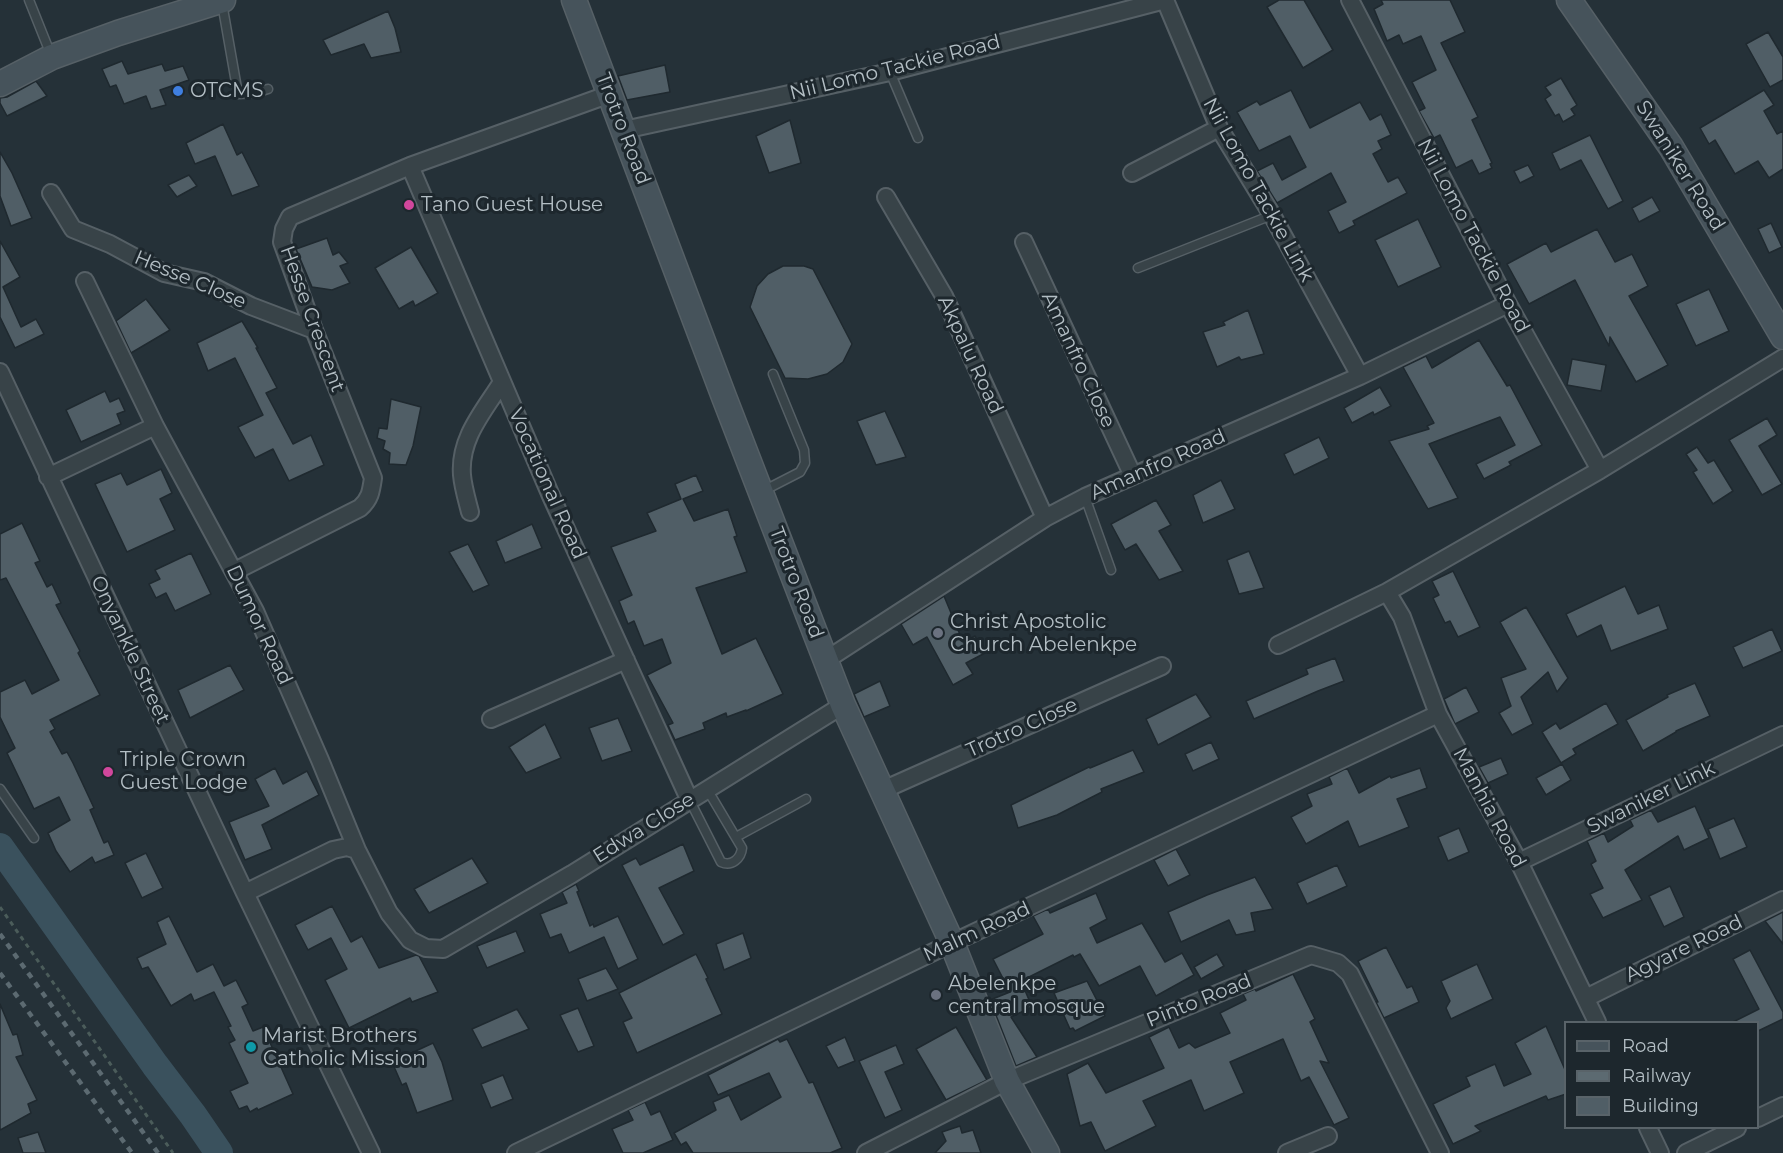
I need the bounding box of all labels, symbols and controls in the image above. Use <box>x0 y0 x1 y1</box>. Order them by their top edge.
street label: Nii Lomo Tackie Road <box>787 30 1003 106</box>
street label: Trotro Road <box>591 70 655 188</box>
place label: OTCMS <box>190 79 263 103</box>
marker: OTCMS <box>171 84 185 98</box>
street label: Nii Lomo Tackie Link <box>1197 94 1319 286</box>
street label: Swaniker Road <box>1630 96 1730 236</box>
street label: Nii Lomo Tackie Road <box>1412 135 1534 337</box>
place label: Tano Guest House <box>421 193 603 217</box>
marker: Tano Guest House <box>402 198 416 212</box>
street label: Hesse Crescent <box>274 243 350 395</box>
street label: Hesse Close <box>130 246 250 314</box>
street label: Amanfro Close <box>1036 288 1120 432</box>
street label: Akpalu Road <box>932 292 1008 418</box>
street label: Vocational Road <box>503 405 591 563</box>
street label: Amanfro Road <box>1087 424 1229 506</box>
street label: Trotro Road <box>764 524 828 642</box>
street label: Dumor Road <box>221 561 297 689</box>
street label: Onyankle Street <box>85 572 175 728</box>
place label: Christ Apostolic Church Abelenkpe <box>950 610 1137 657</box>
marker: Christ Apostolic Church Abelenkpe <box>931 626 945 640</box>
street label: Trotro Close <box>963 693 1081 763</box>
street label: Manhia Road <box>1447 744 1531 872</box>
place label: Triple Crown Guest Lodge <box>120 748 248 795</box>
street label: Swaniker Link <box>1583 757 1719 839</box>
marker: Triple Crown Guest Lodge <box>101 765 115 779</box>
street label: Edwa Close <box>589 787 699 869</box>
street label: Malm Road <box>920 897 1034 967</box>
street label: Agyare Road <box>1621 910 1747 988</box>
street label: Pinto Road <box>1143 969 1255 1033</box>
place label: Abelenkpe central mosque <box>948 972 1105 1019</box>
marker: Abelenkpe central mosque <box>929 988 943 1002</box>
legend <box>1564 1021 1759 1129</box>
place label: Marist Brothers Catholic Mission <box>263 1024 426 1071</box>
text: Road <box>1622 1035 1669 1057</box>
marker: Marist Brothers Catholic Mission <box>244 1040 258 1054</box>
text: Railway <box>1622 1065 1691 1087</box>
text: Building <box>1622 1095 1699 1117</box>

